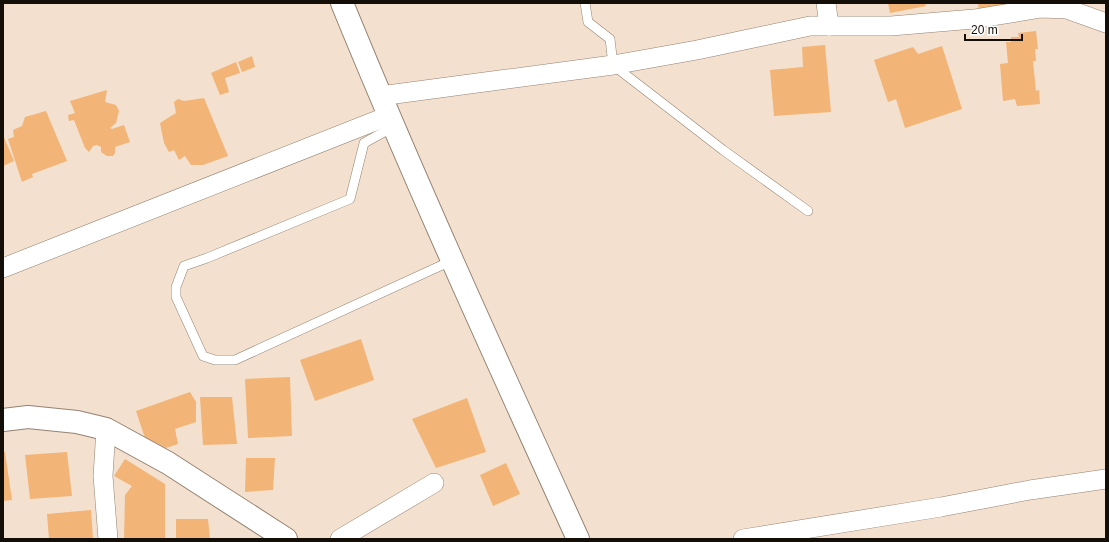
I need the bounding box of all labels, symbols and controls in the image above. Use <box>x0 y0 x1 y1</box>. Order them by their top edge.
scale bar <box>965 16 1022 42</box>
text: 20 m <box>971 23 998 37</box>

